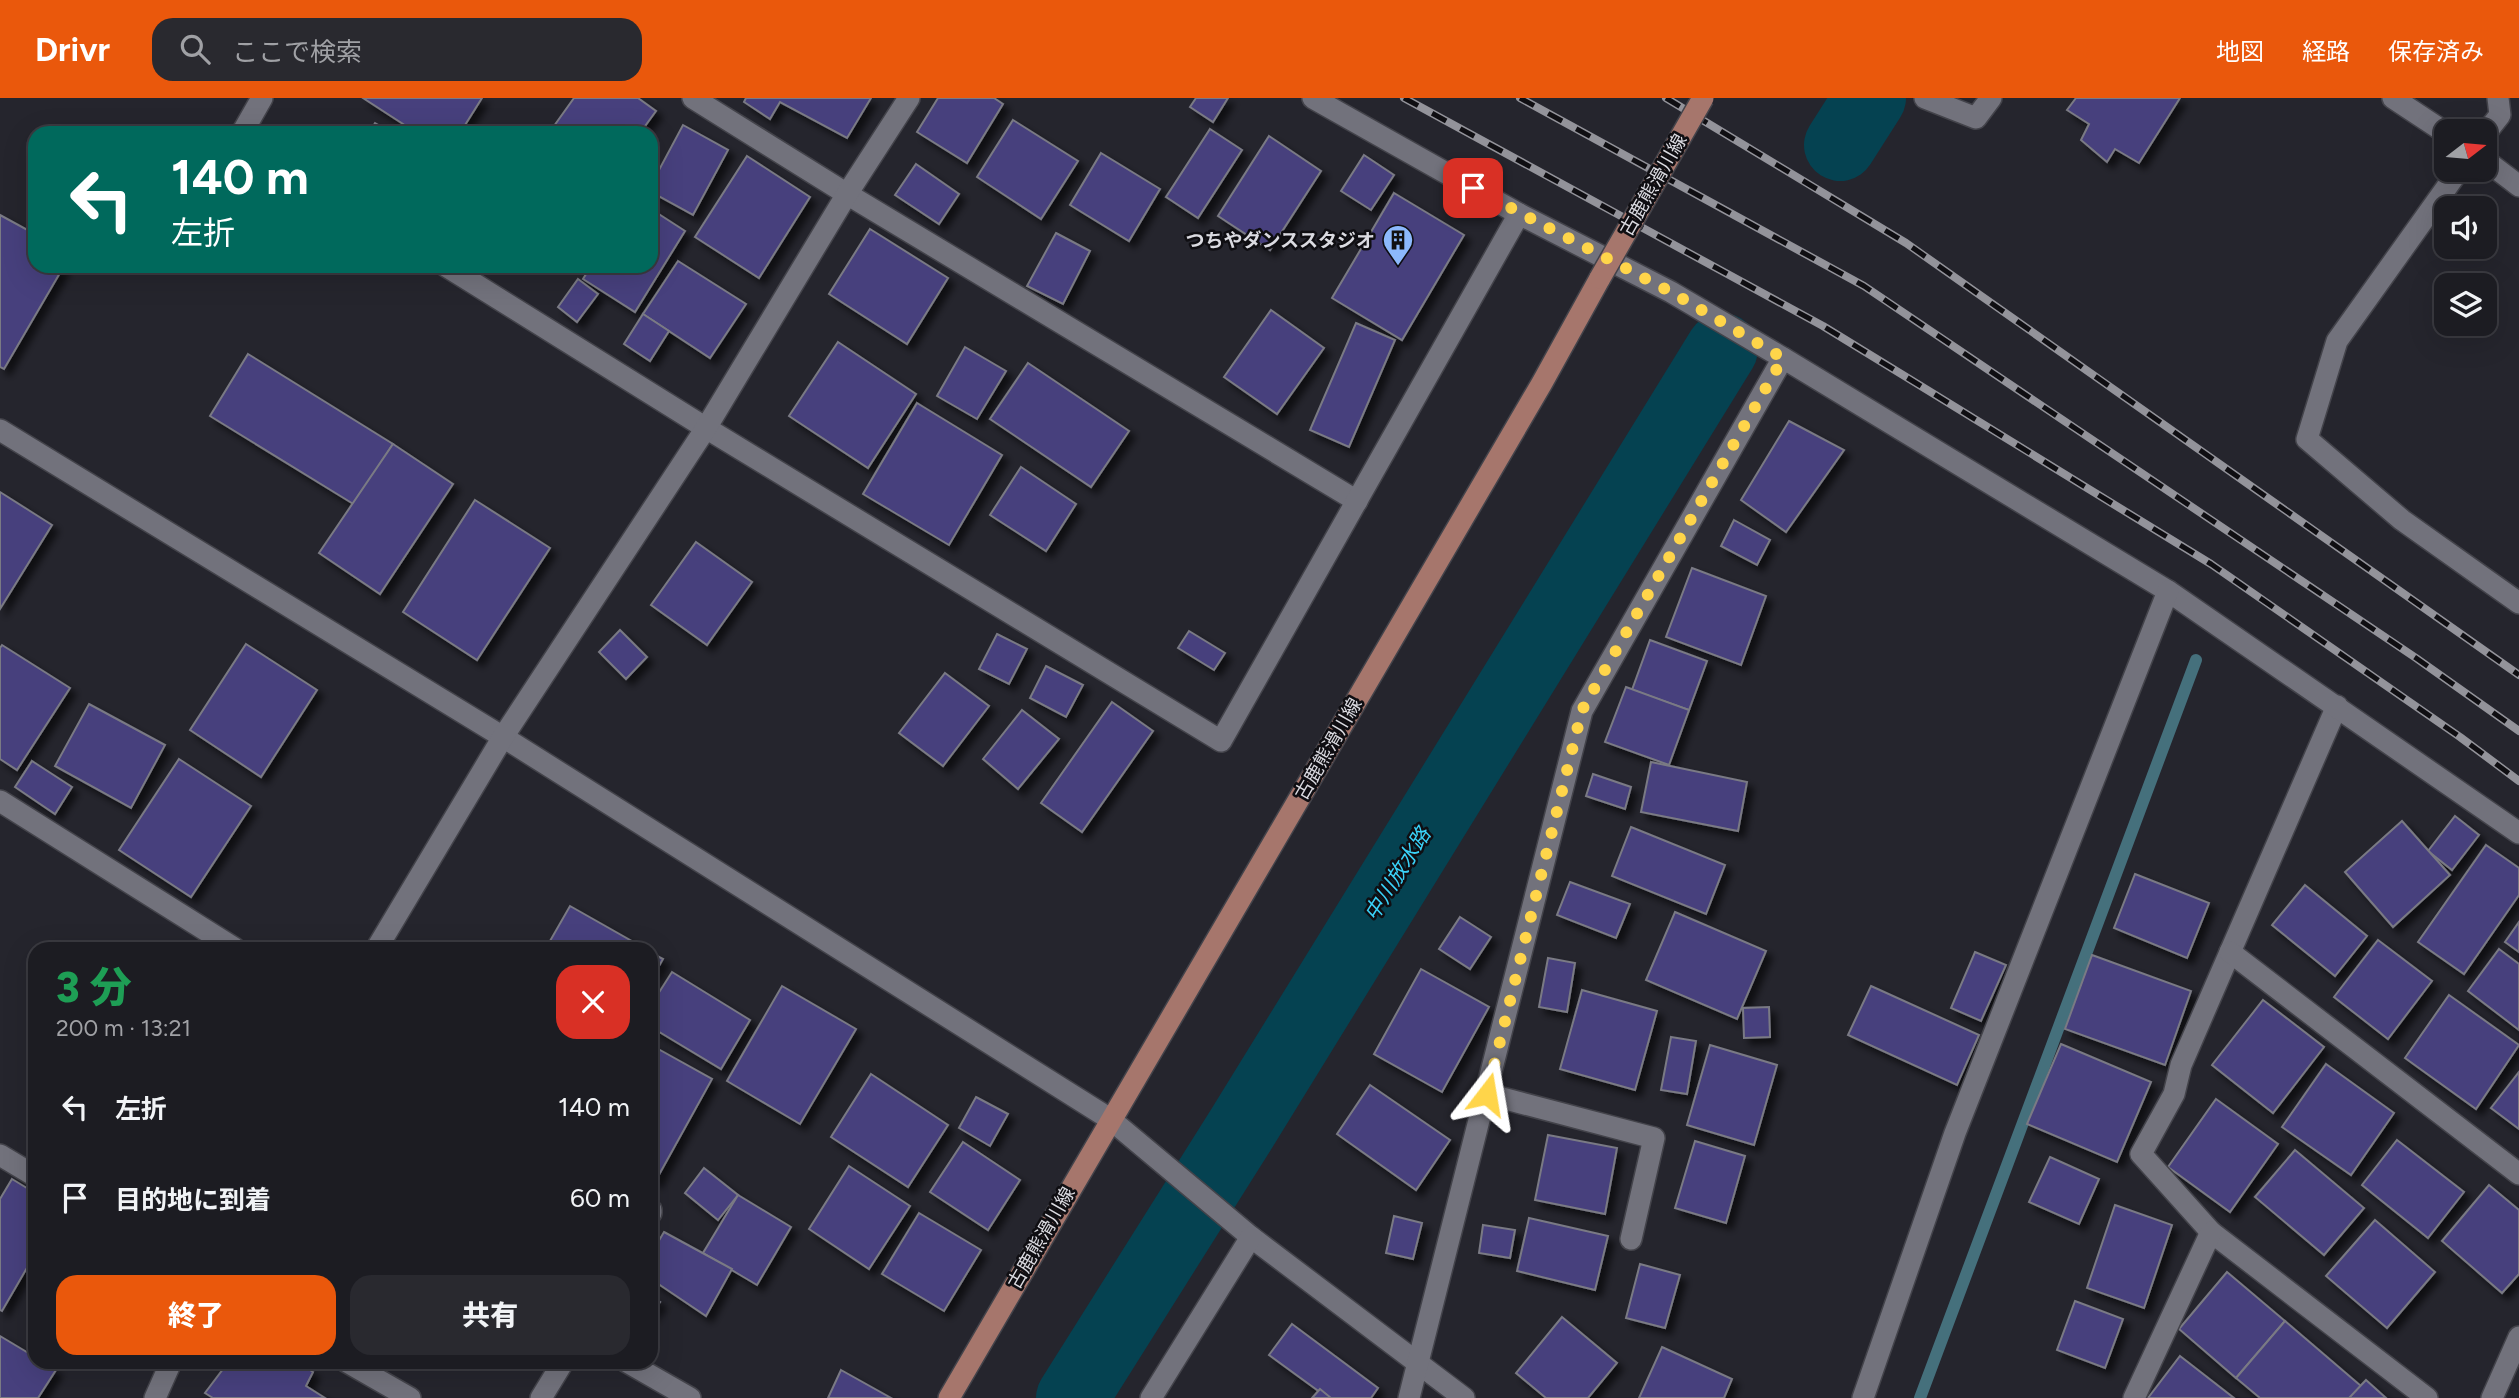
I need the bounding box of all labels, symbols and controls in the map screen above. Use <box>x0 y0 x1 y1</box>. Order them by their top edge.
search box <box>152 18 642 81</box>
text: Drivr <box>35 30 110 69</box>
icon: search <box>176 30 214 68</box>
text: ここで検索 <box>232 36 362 68</box>
text: 地図 <box>2216 37 2264 66</box>
text: 経路 <box>2302 37 2350 66</box>
text: 保存済み <box>2388 37 2484 66</box>
north arrow <box>2434 119 2497 182</box>
map controls <box>2434 119 2497 336</box>
street label: 古鹿熊滑川線 <box>1615 130 1691 240</box>
text: 140 m <box>171 147 309 206</box>
icon: left <box>56 154 147 245</box>
pin <box>1443 158 1503 218</box>
icon: arrive <box>1454 169 1492 207</box>
button: sound <box>2434 196 2497 259</box>
text: 左折 <box>171 214 235 252</box>
building icon: つちやダンススタジオ <box>1381 223 1415 267</box>
place label: つちやダンススタジオ <box>1185 229 1375 252</box>
button: layers <box>2434 273 2497 336</box>
street label: 古鹿熊滑川線 <box>1290 694 1366 804</box>
water label: 中川放水路 <box>1359 821 1436 925</box>
text: 3 分 <box>56 962 131 1013</box>
button: close <box>556 965 630 1039</box>
text: 200 m · 13:21 <box>56 1014 191 1042</box>
position arrow <box>1450 1057 1524 1131</box>
icon: left <box>56 1088 94 1126</box>
text: 140 m <box>558 1091 630 1123</box>
text: 左折 <box>115 1093 167 1125</box>
icon: arrive <box>56 1179 94 1217</box>
text: 60 m <box>570 1182 630 1214</box>
street label: 古鹿熊滑川線 <box>1003 1183 1079 1293</box>
text: 目的地に到着 <box>115 1184 271 1216</box>
button: 終了 <box>56 1275 336 1355</box>
button: 共有 <box>350 1275 630 1355</box>

